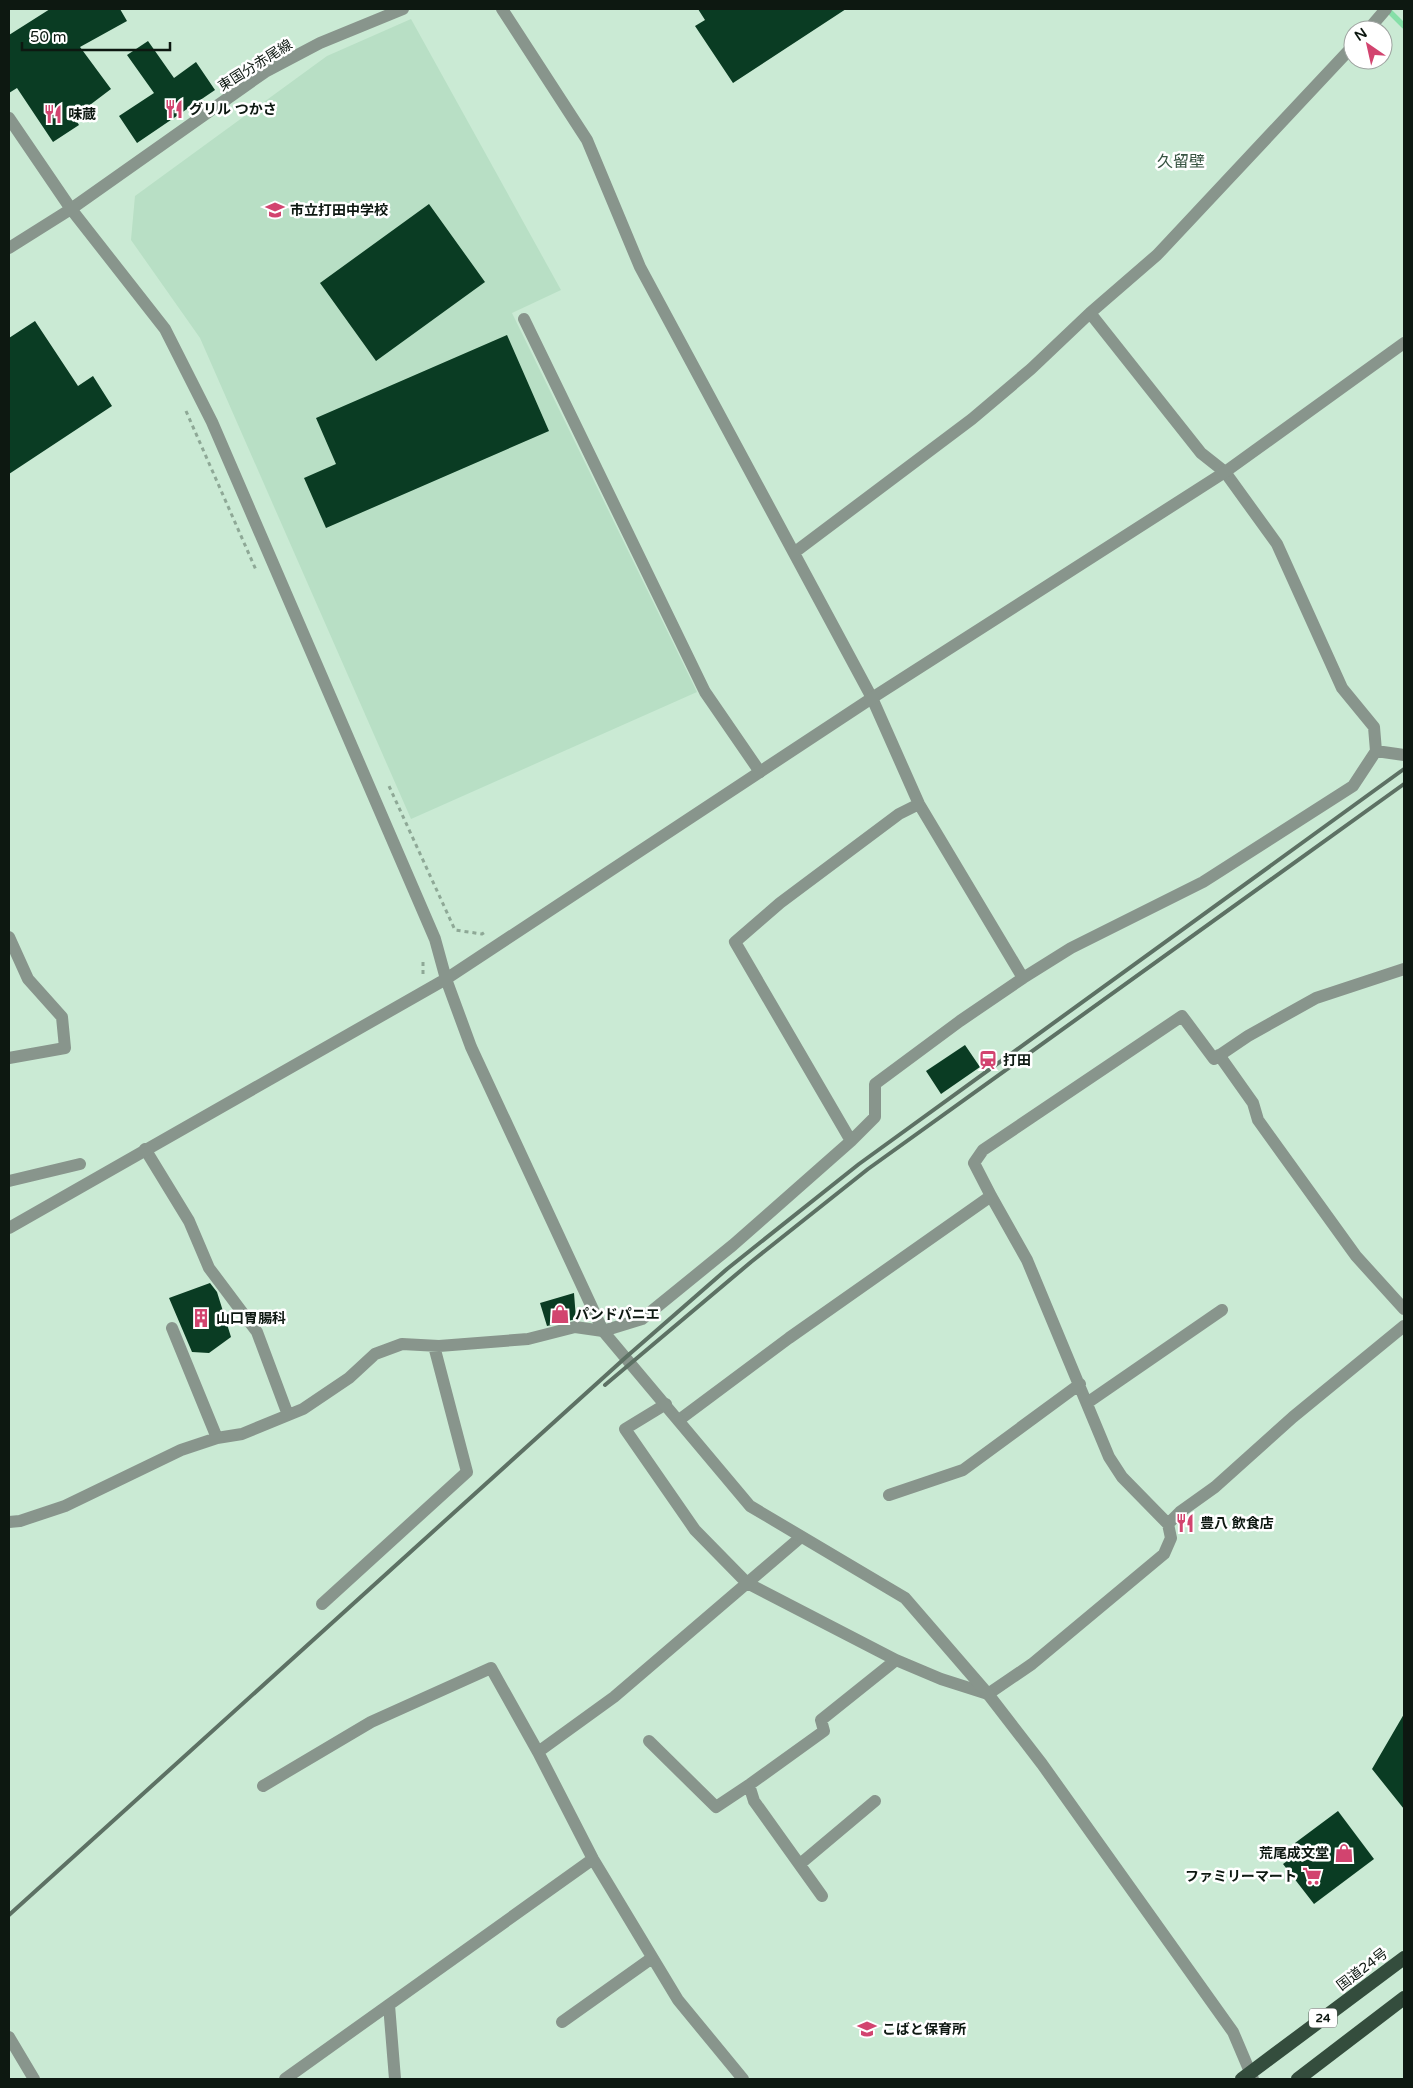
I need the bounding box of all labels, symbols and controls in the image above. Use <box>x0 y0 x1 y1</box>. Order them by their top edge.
scale bar <box>22 20 170 52</box>
north arrow <box>1343 20 1393 70</box>
text: N <box>1352 24 1370 45</box>
text: 50 m <box>30 28 67 46</box>
street label: 東国分赤尾線 <box>215 36 295 95</box>
restaurant icon: グリル つかさ <box>163 98 185 120</box>
place label: グリル つかさ <box>189 101 277 118</box>
restaurant icon: 味蔵 <box>42 103 64 125</box>
place label: 味蔵 <box>68 106 96 123</box>
district label: 久留壁 <box>1157 152 1205 172</box>
school or university icon: 市立打田中学校 <box>264 199 286 221</box>
place label: 市立打田中学校 <box>290 202 388 219</box>
station icon: 打田 <box>977 1049 999 1071</box>
place label: 打田 <box>1003 1052 1031 1069</box>
shop icon: パンドパニエ <box>549 1303 571 1325</box>
place label: パンドパニエ <box>575 1306 660 1323</box>
building icon: 山口胃腸科 <box>190 1307 212 1329</box>
place label: 山口胃腸科 <box>216 1310 286 1327</box>
restaurant icon: 豊八 飲食店 <box>1174 1512 1196 1534</box>
place label: 豊八 飲食店 <box>1200 1515 1274 1532</box>
shop icon: 荒尾成文堂 <box>1333 1842 1355 1864</box>
place label: 荒尾成文堂 <box>1259 1845 1329 1862</box>
supermarket icon: ファミリーマート <box>1301 1865 1323 1887</box>
place label: ファミリーマート <box>1185 1868 1297 1885</box>
street label: 国道24号 <box>1333 1945 1391 1994</box>
road number: 24 <box>1309 2009 1337 2028</box>
school or university icon: こばと保育所 <box>856 2018 878 2040</box>
place label: こばと保育所 <box>882 2021 966 2038</box>

